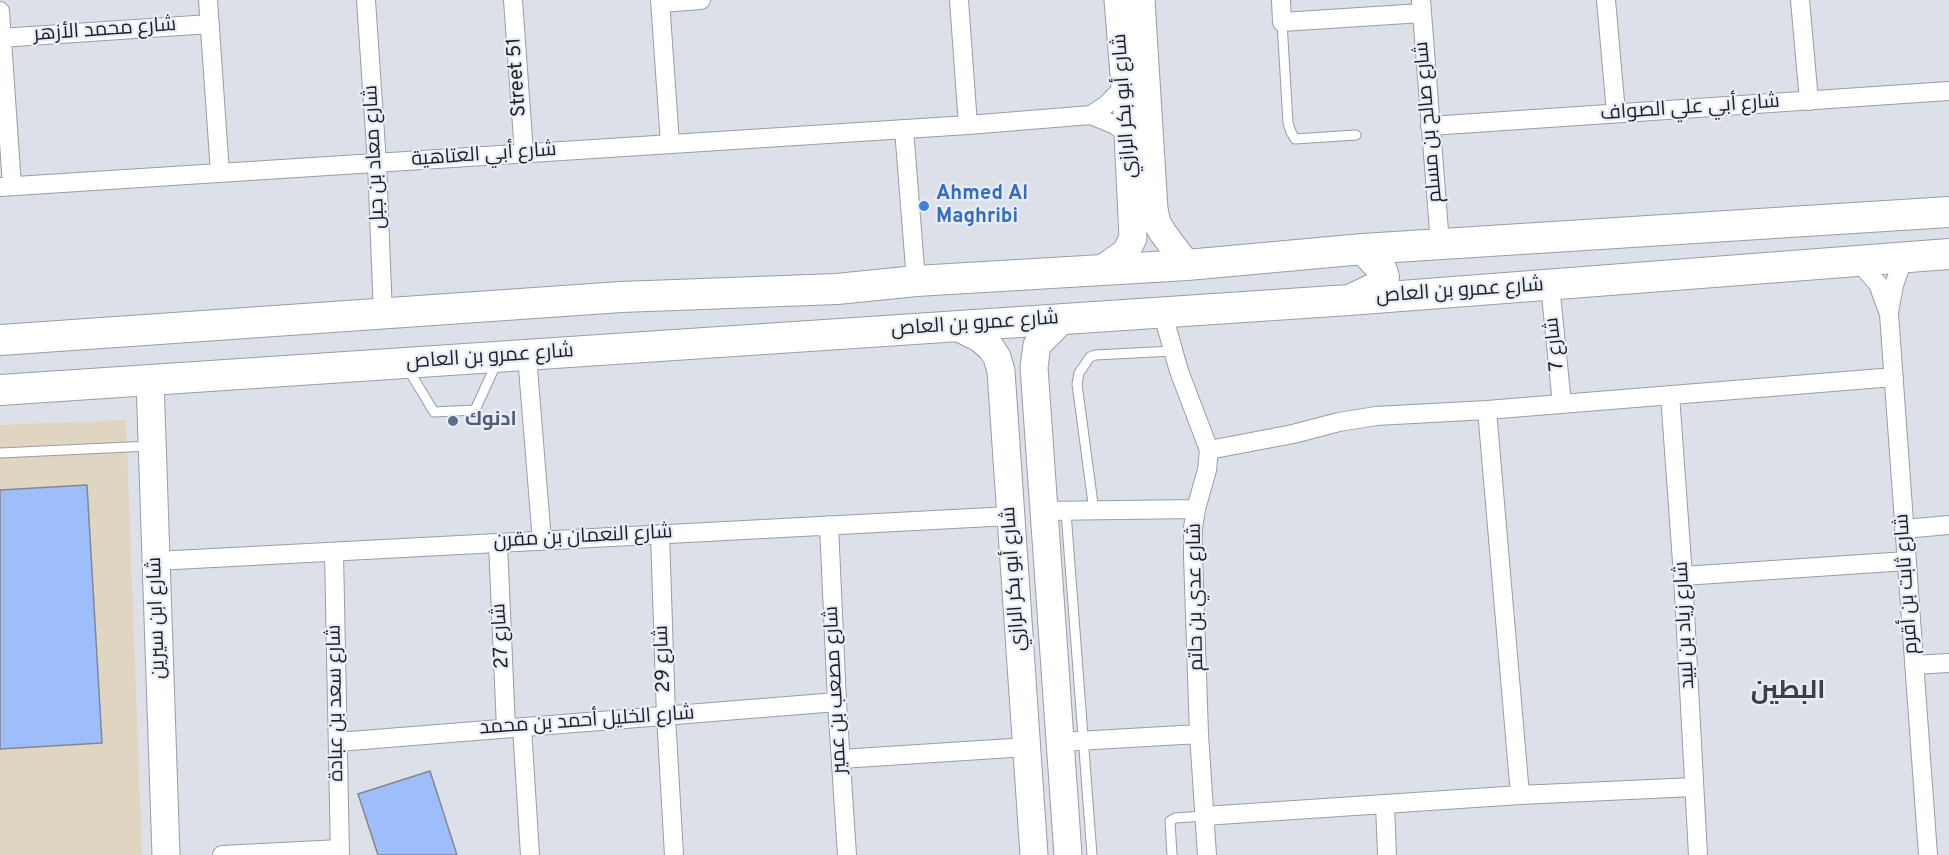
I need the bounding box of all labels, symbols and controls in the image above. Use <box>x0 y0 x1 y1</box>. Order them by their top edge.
street label: شارع محمد اﻷزهر <box>33 14 177 48</box>
street label: شارع أبو بكر الرازي <box>1109 33 1143 179</box>
street label: Street 51 <box>503 36 533 118</box>
street label: شارع صالح بن مسلم <box>1411 40 1449 204</box>
street label: شارع معاد بن جبل <box>360 84 392 230</box>
street label: شارع أبي علي الصواف <box>1600 91 1780 127</box>
street label: شارع أبي العتاهية <box>411 139 557 173</box>
place label: Ahmed Al Maghribi <box>936 183 1028 230</box>
marker: Ahmed Al Maghribi <box>917 199 931 213</box>
street label: شارع عمرو بن العاص <box>1376 274 1544 310</box>
street label: شارع عمرو بن العاص <box>891 307 1059 343</box>
street label: شارع 7 <box>1541 316 1571 372</box>
street label: شارع عمرو بن العاص <box>406 340 574 376</box>
place label: ادنوك <box>465 409 517 433</box>
marker: ادنوك <box>446 414 460 428</box>
street label: شارع أبو بكر الرازي <box>998 506 1032 652</box>
street label: شارع ثابت بن أقرم <box>1891 513 1925 655</box>
street label: شارع النعمان بن مقرن <box>493 521 673 555</box>
street label: شارع عدي بن حاتم <box>1184 523 1210 671</box>
street label: شارع ابن سيرين <box>144 557 172 679</box>
street label: شارع زياد بن لبيد <box>1671 561 1701 689</box>
street label: شارع 27 <box>488 602 516 670</box>
street label: شارع مصعب بن عمير <box>821 605 853 775</box>
street label: شارع سعد بن عبادة <box>324 624 350 782</box>
street label: شارع 29 <box>651 625 677 693</box>
district label: البطين <box>1751 677 1825 709</box>
street label: شارع الخليل أحمد بن محمد <box>479 703 695 741</box>

